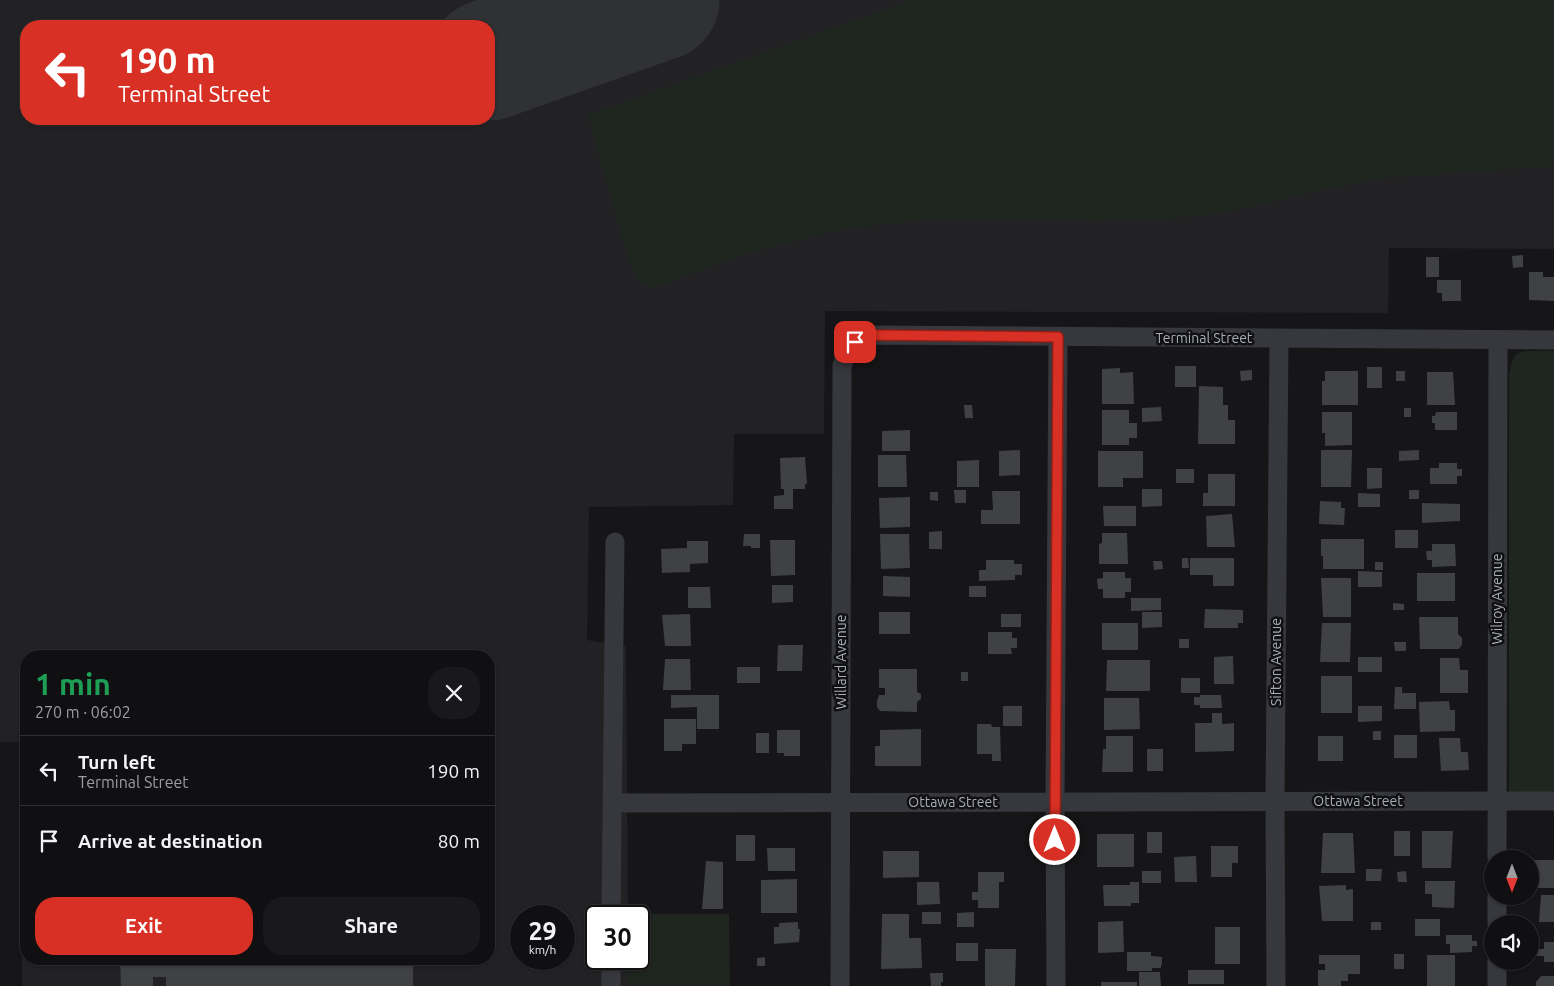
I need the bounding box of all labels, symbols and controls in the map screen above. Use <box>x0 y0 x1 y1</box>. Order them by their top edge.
icon: left <box>35 40 100 105</box>
text: 190 m <box>118 40 216 80</box>
text: Terminal Street <box>118 81 270 106</box>
pin <box>834 321 876 363</box>
icon: arrive <box>841 328 869 356</box>
street label: Terminal Street <box>1156 330 1253 346</box>
street label: Wilroy Avenue <box>1489 554 1505 644</box>
street label: Willard Avenue <box>833 614 849 710</box>
street label: Sifton Avenue <box>1268 618 1284 706</box>
text: 1 min <box>35 667 111 701</box>
button: close <box>428 667 480 719</box>
text: 270 m · 06:02 <box>35 703 131 721</box>
text: Turn left <box>78 751 156 773</box>
icon: left <box>35 757 63 785</box>
text: 190 m <box>427 760 480 782</box>
text: Terminal Street <box>78 773 189 791</box>
street label: Ottawa Street <box>1313 793 1403 809</box>
street label: Ottawa Street <box>908 794 998 810</box>
position arrow <box>1028 813 1080 865</box>
icon: arrive <box>35 827 63 855</box>
text: Arrive at destination <box>78 830 263 852</box>
text: 80 m <box>438 830 480 852</box>
north arrow <box>1484 850 1539 905</box>
map controls <box>1484 850 1539 970</box>
button: Exit <box>35 897 253 955</box>
button: Share <box>263 897 480 955</box>
speed limit sign: 30 <box>585 905 650 970</box>
button: sound <box>1484 915 1539 970</box>
text: 29 <box>528 917 557 945</box>
text: km/h <box>529 943 556 956</box>

